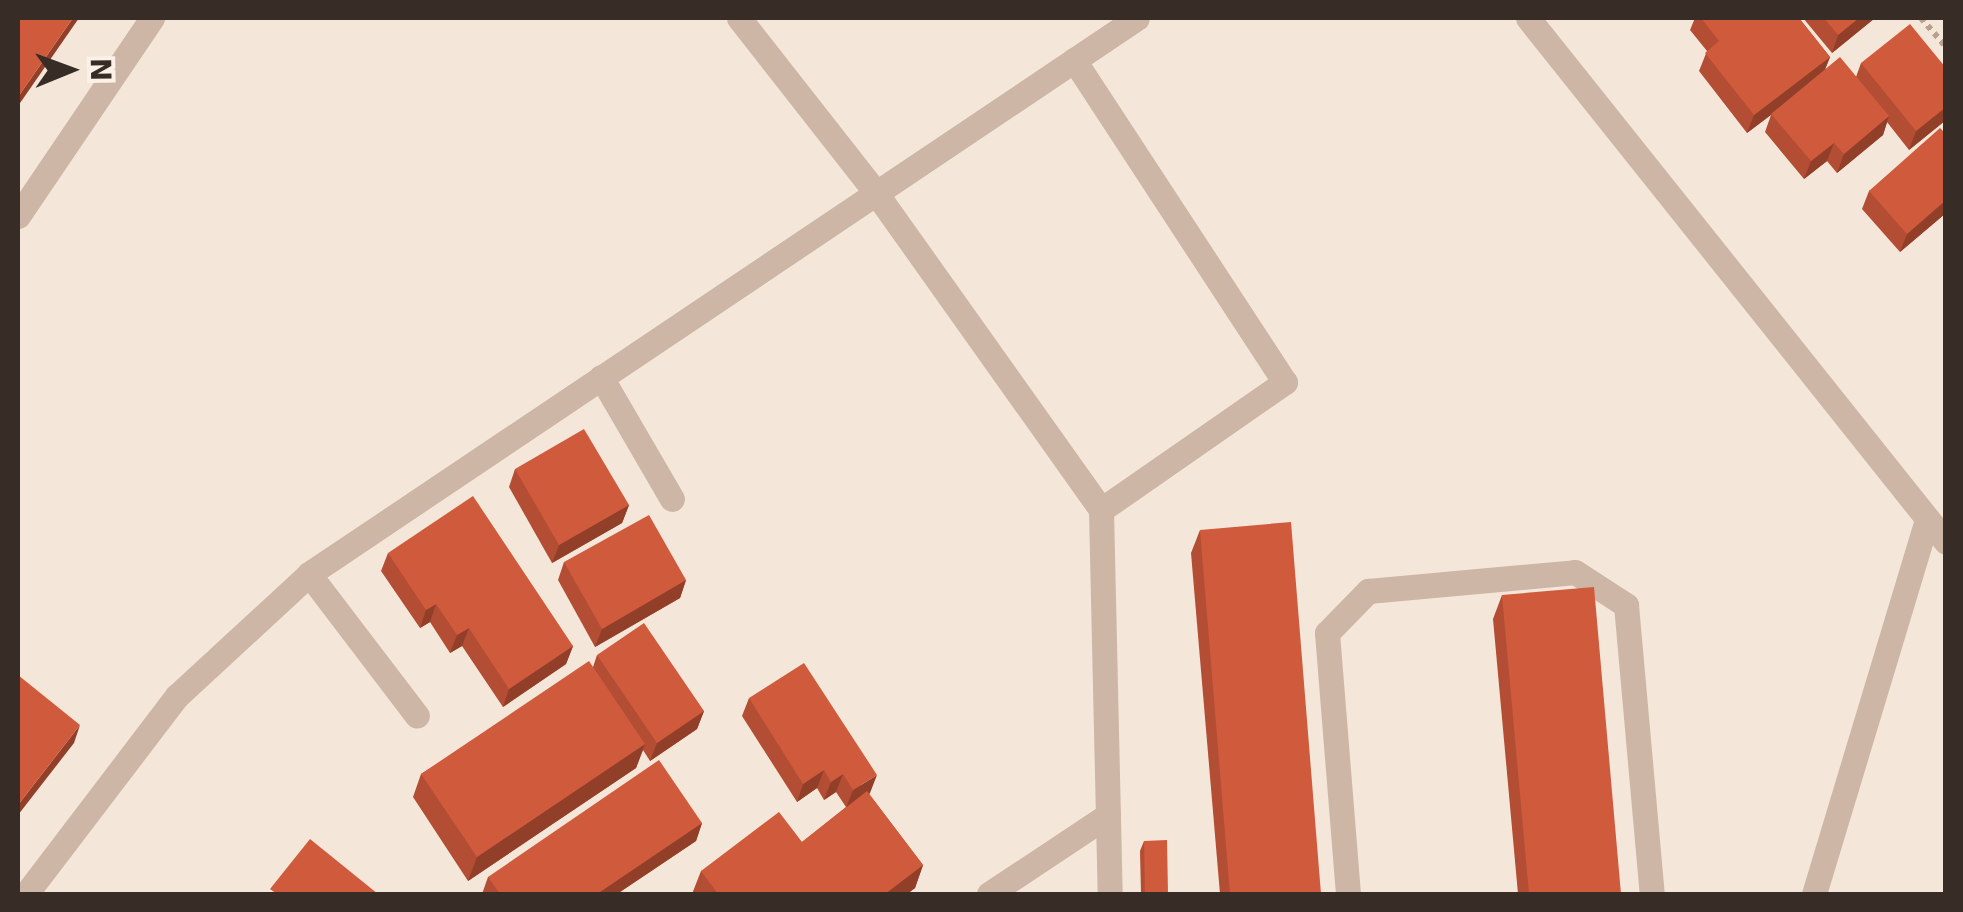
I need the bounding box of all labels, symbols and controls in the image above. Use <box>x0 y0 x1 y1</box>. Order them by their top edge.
north arrow <box>20 20 120 120</box>
text: N <box>84 57 117 81</box>

